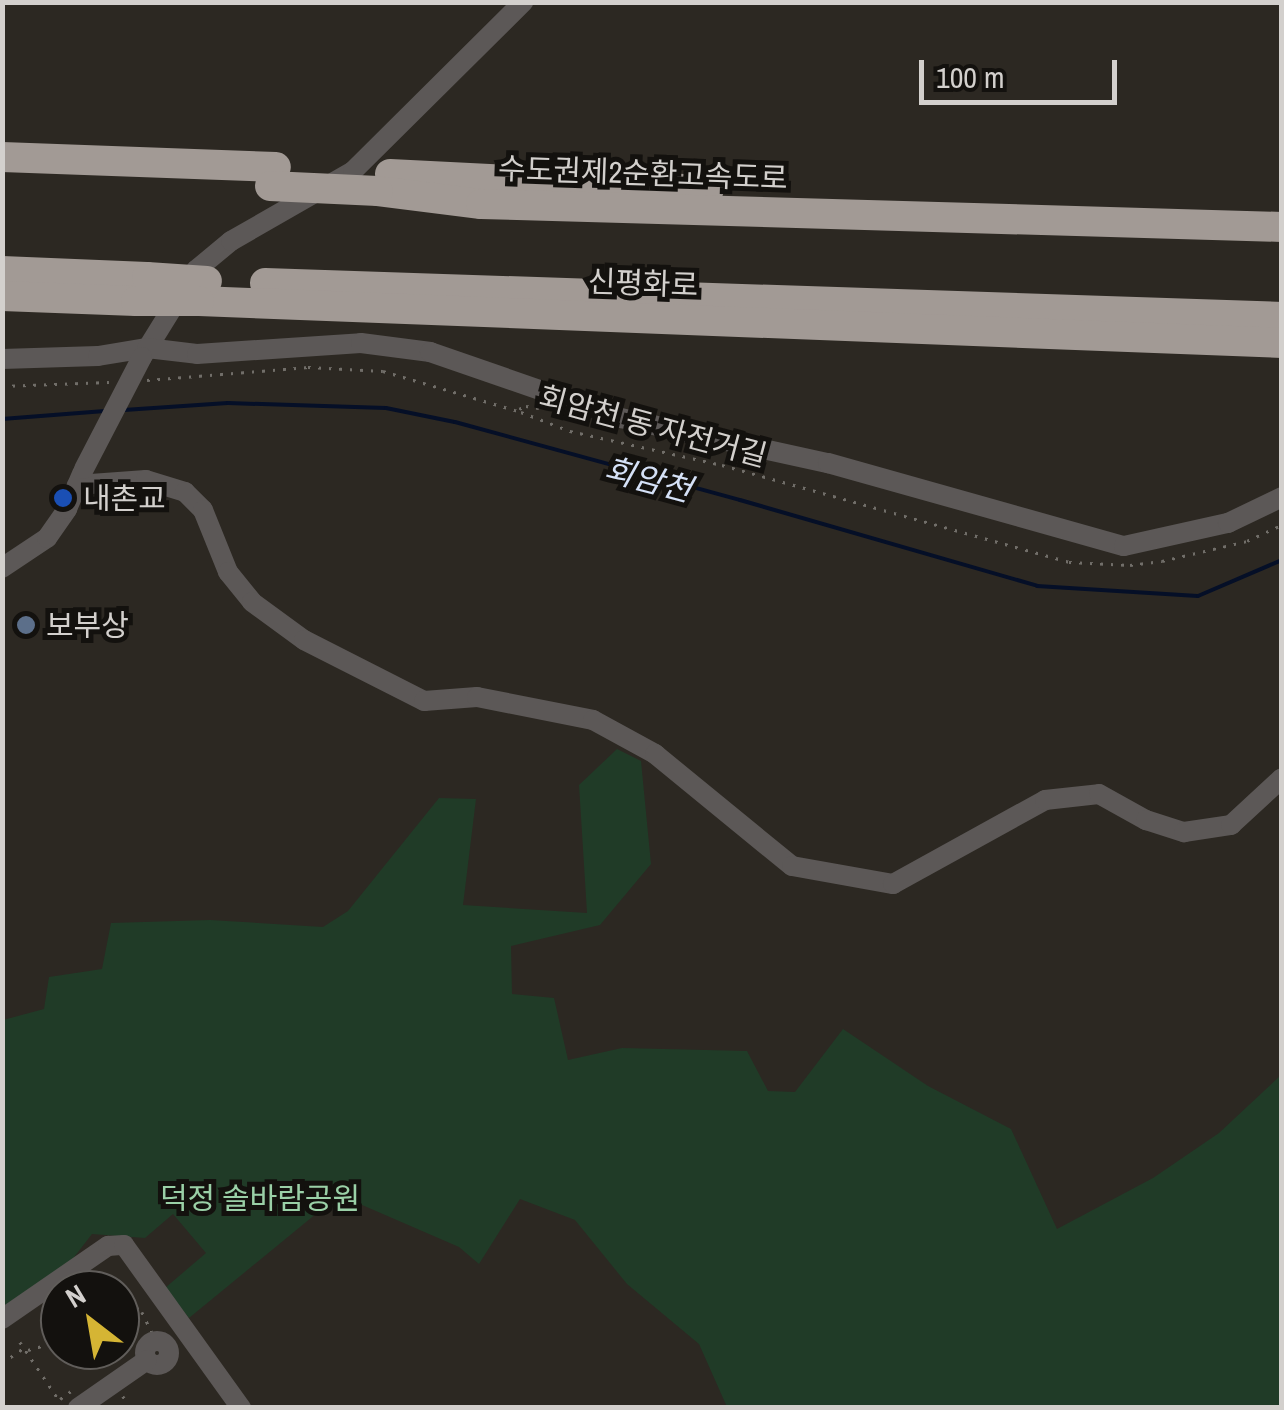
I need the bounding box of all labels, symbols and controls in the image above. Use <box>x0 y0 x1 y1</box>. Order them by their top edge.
scale bar <box>924 40 1122 102</box>
text: 100 m <box>936 57 1004 97</box>
street label: 수도권제2순환고속도로 <box>498 150 788 196</box>
street label: 신평화로 <box>587 263 699 303</box>
street label: 회암천 동 자전거길 <box>535 378 771 474</box>
water label: 회암천 <box>600 450 696 510</box>
place label: 내촌교 <box>83 480 166 516</box>
marker: 내촌교 <box>52 487 74 509</box>
place label: 보부상 <box>46 607 129 643</box>
marker: 보부상 <box>15 614 37 636</box>
park label: 덕정 솔바람공원 <box>160 1180 360 1216</box>
north arrow <box>40 1270 140 1370</box>
text: N <box>59 1275 92 1317</box>

